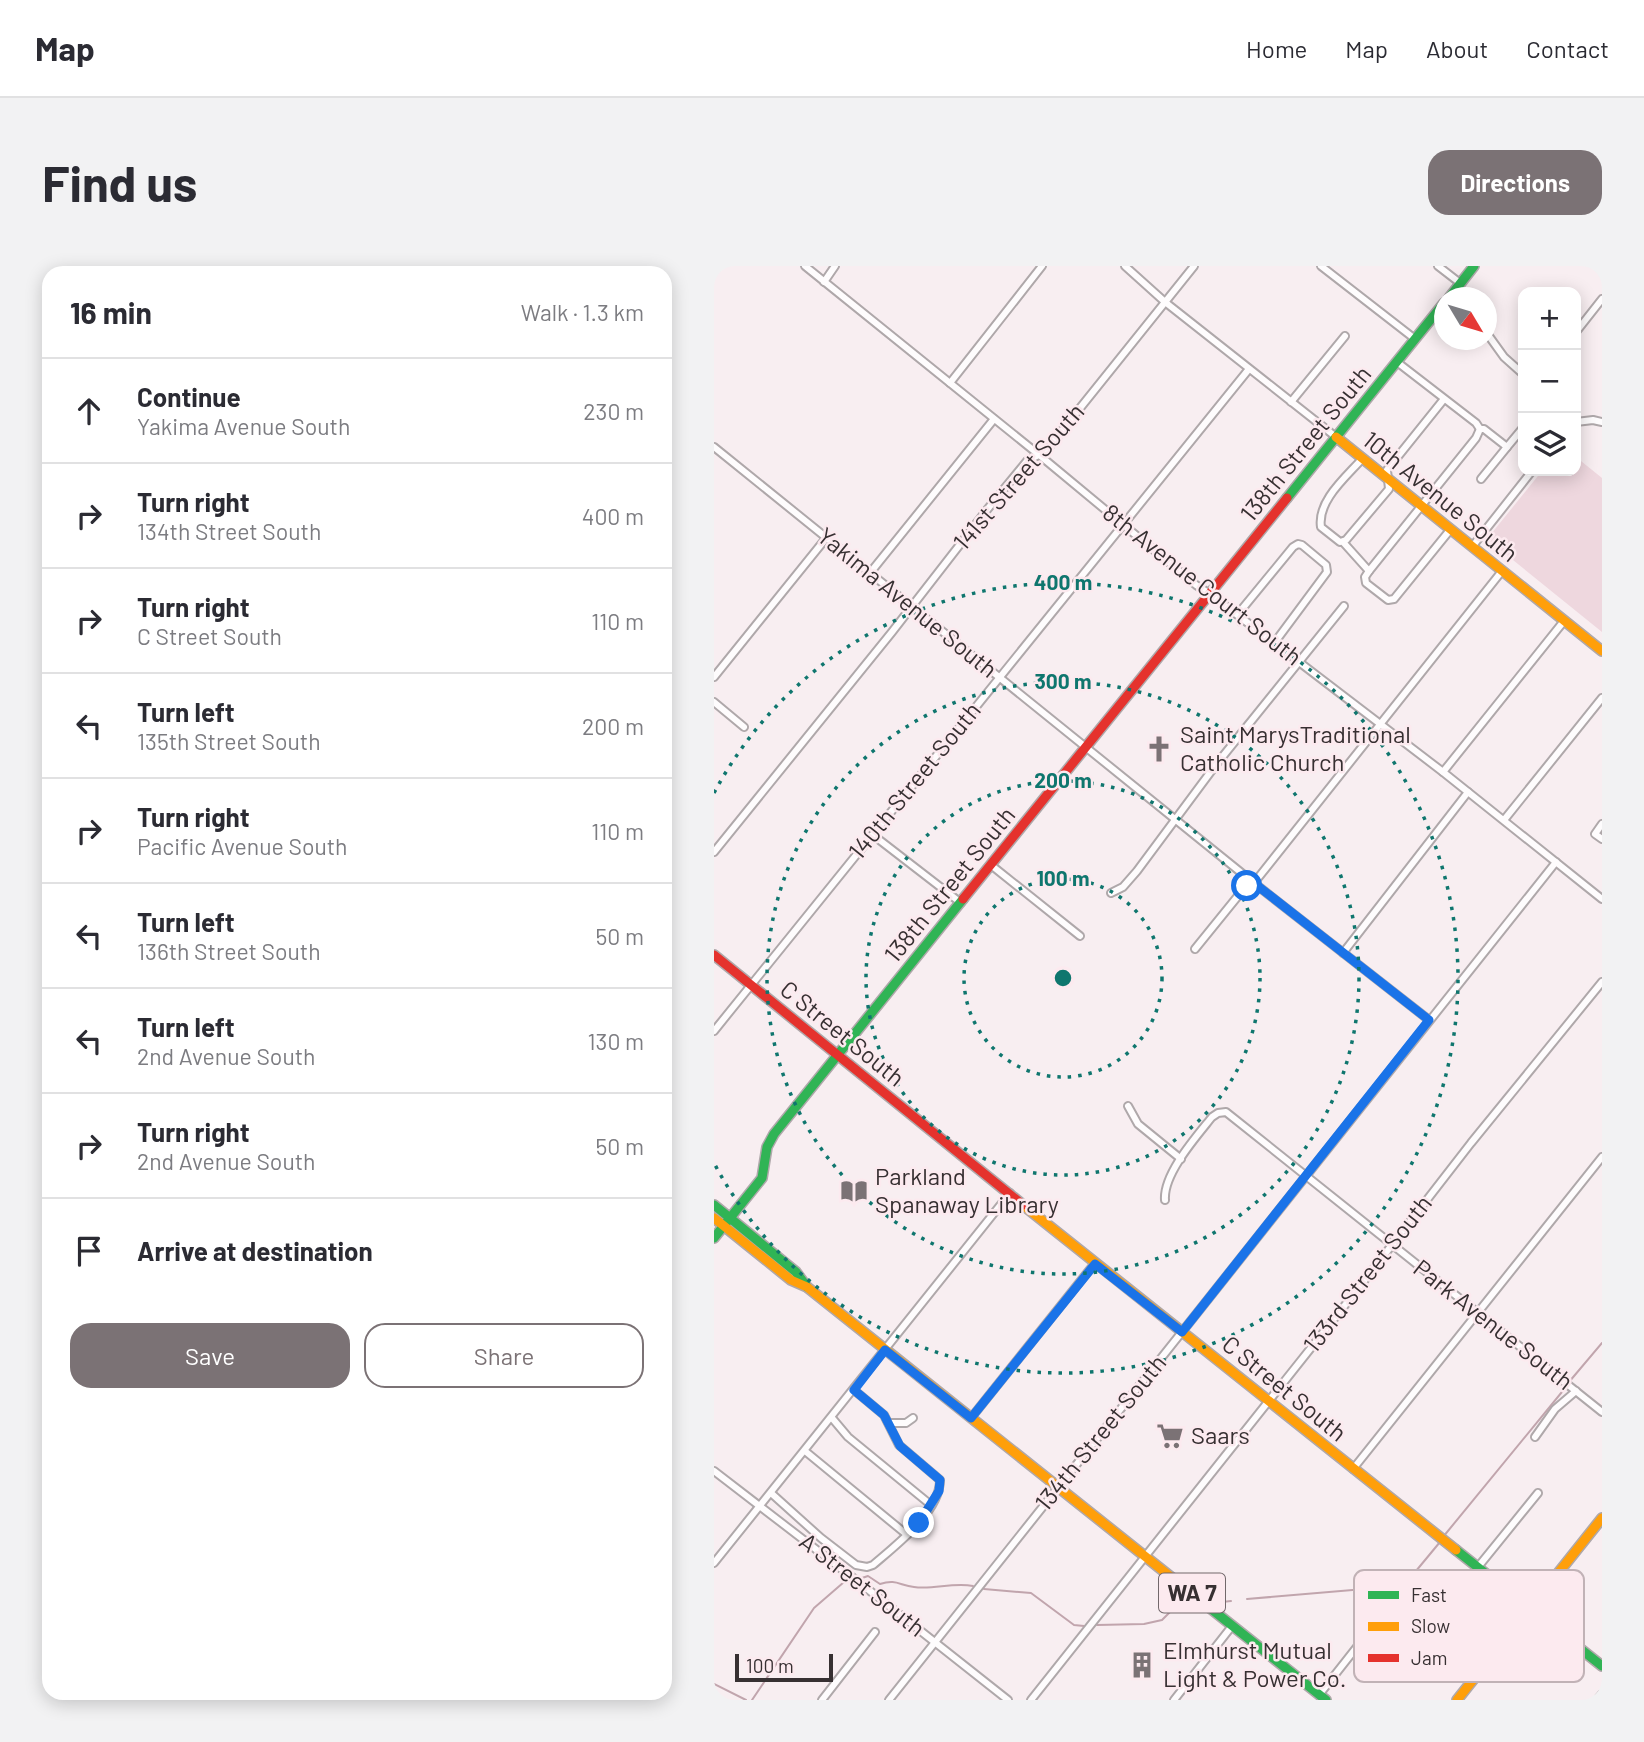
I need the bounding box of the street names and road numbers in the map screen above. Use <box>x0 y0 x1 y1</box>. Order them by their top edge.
street label: 138th Street South <box>1233 359 1376 527</box>
street label: 141st Street South <box>946 397 1089 555</box>
street label: 10th Avenue South <box>1358 424 1524 567</box>
street label: 8th Avenue Court South <box>1098 497 1308 671</box>
street label: Yakima Avenue South <box>812 521 1004 683</box>
street label: 140th Street South <box>842 696 986 864</box>
street label: 138th Street South <box>877 800 1020 968</box>
street label: C Street South <box>775 974 911 1092</box>
street label: 133rd Street South <box>1296 1189 1437 1357</box>
street label: Park Avenue South <box>1408 1252 1580 1395</box>
street label: C Street South <box>1217 1329 1353 1447</box>
street label: 134th Street South <box>1028 1348 1172 1516</box>
street label: A Street South <box>794 1526 931 1642</box>
road number: WA 7 <box>1159 1574 1225 1612</box>

